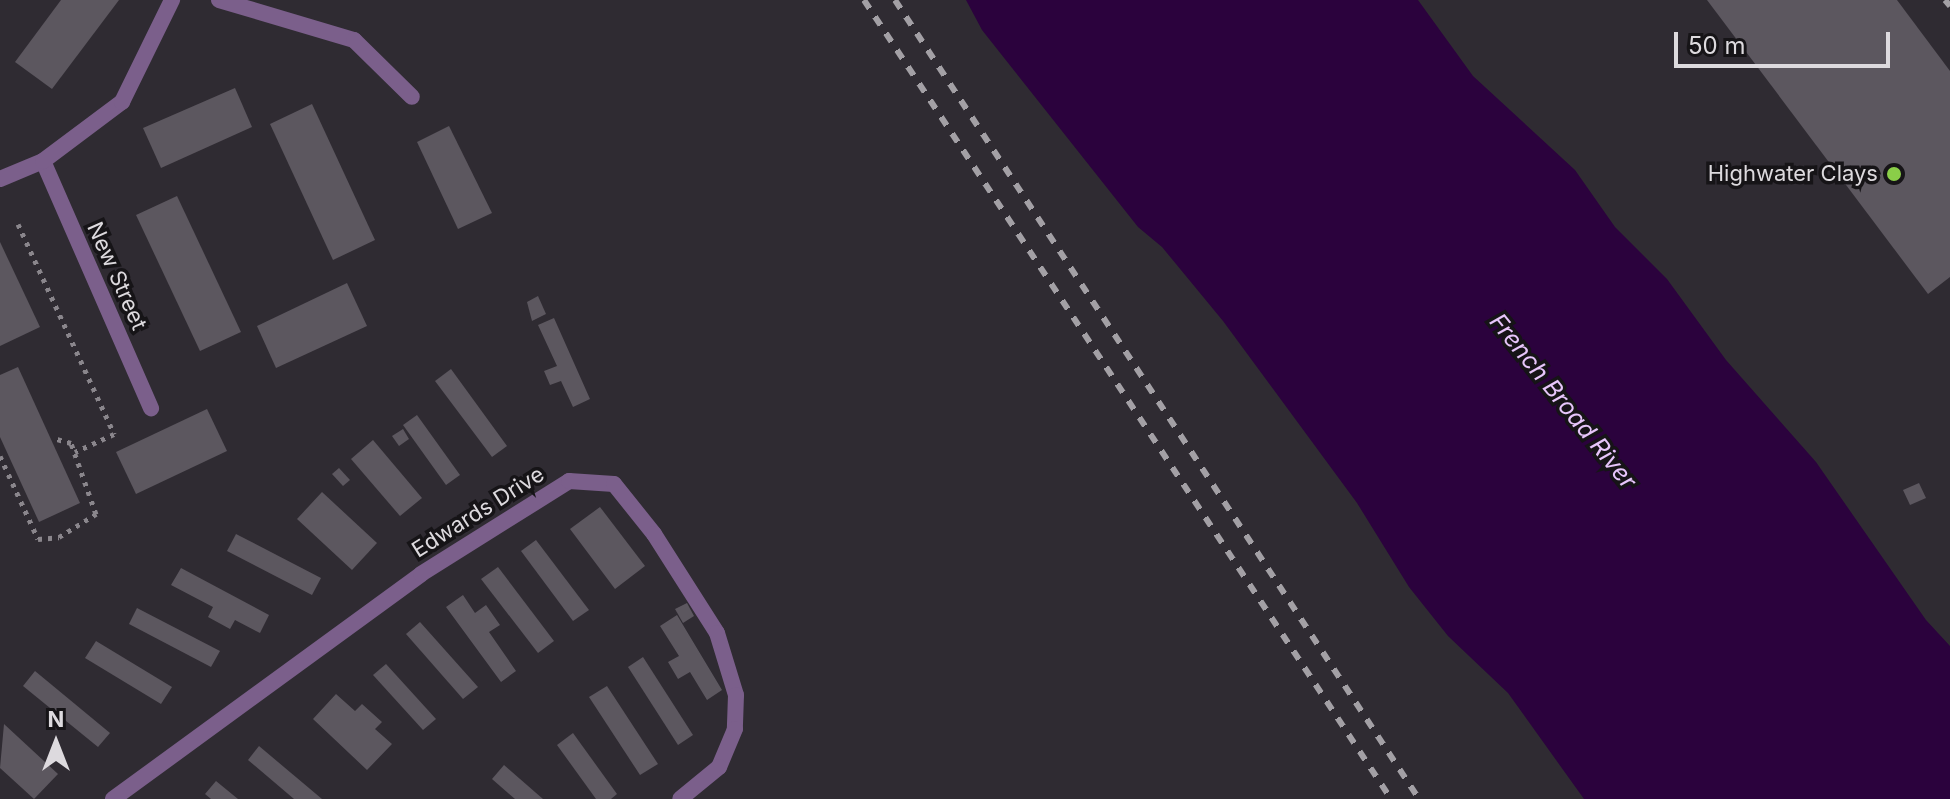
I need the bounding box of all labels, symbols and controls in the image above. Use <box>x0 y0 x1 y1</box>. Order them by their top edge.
scale bar <box>1678 16 1894 66</box>
text: 50 m <box>1688 31 1746 60</box>
place label: Highwater Clays <box>1708 161 1878 187</box>
marker: Highwater Clays <box>1885 165 1903 183</box>
street label: New Street <box>81 218 153 334</box>
water label: French Broad River <box>1484 308 1642 494</box>
street label: Edwards Drive <box>407 461 549 563</box>
north arrow <box>16 703 96 783</box>
text: N <box>48 706 64 732</box>

